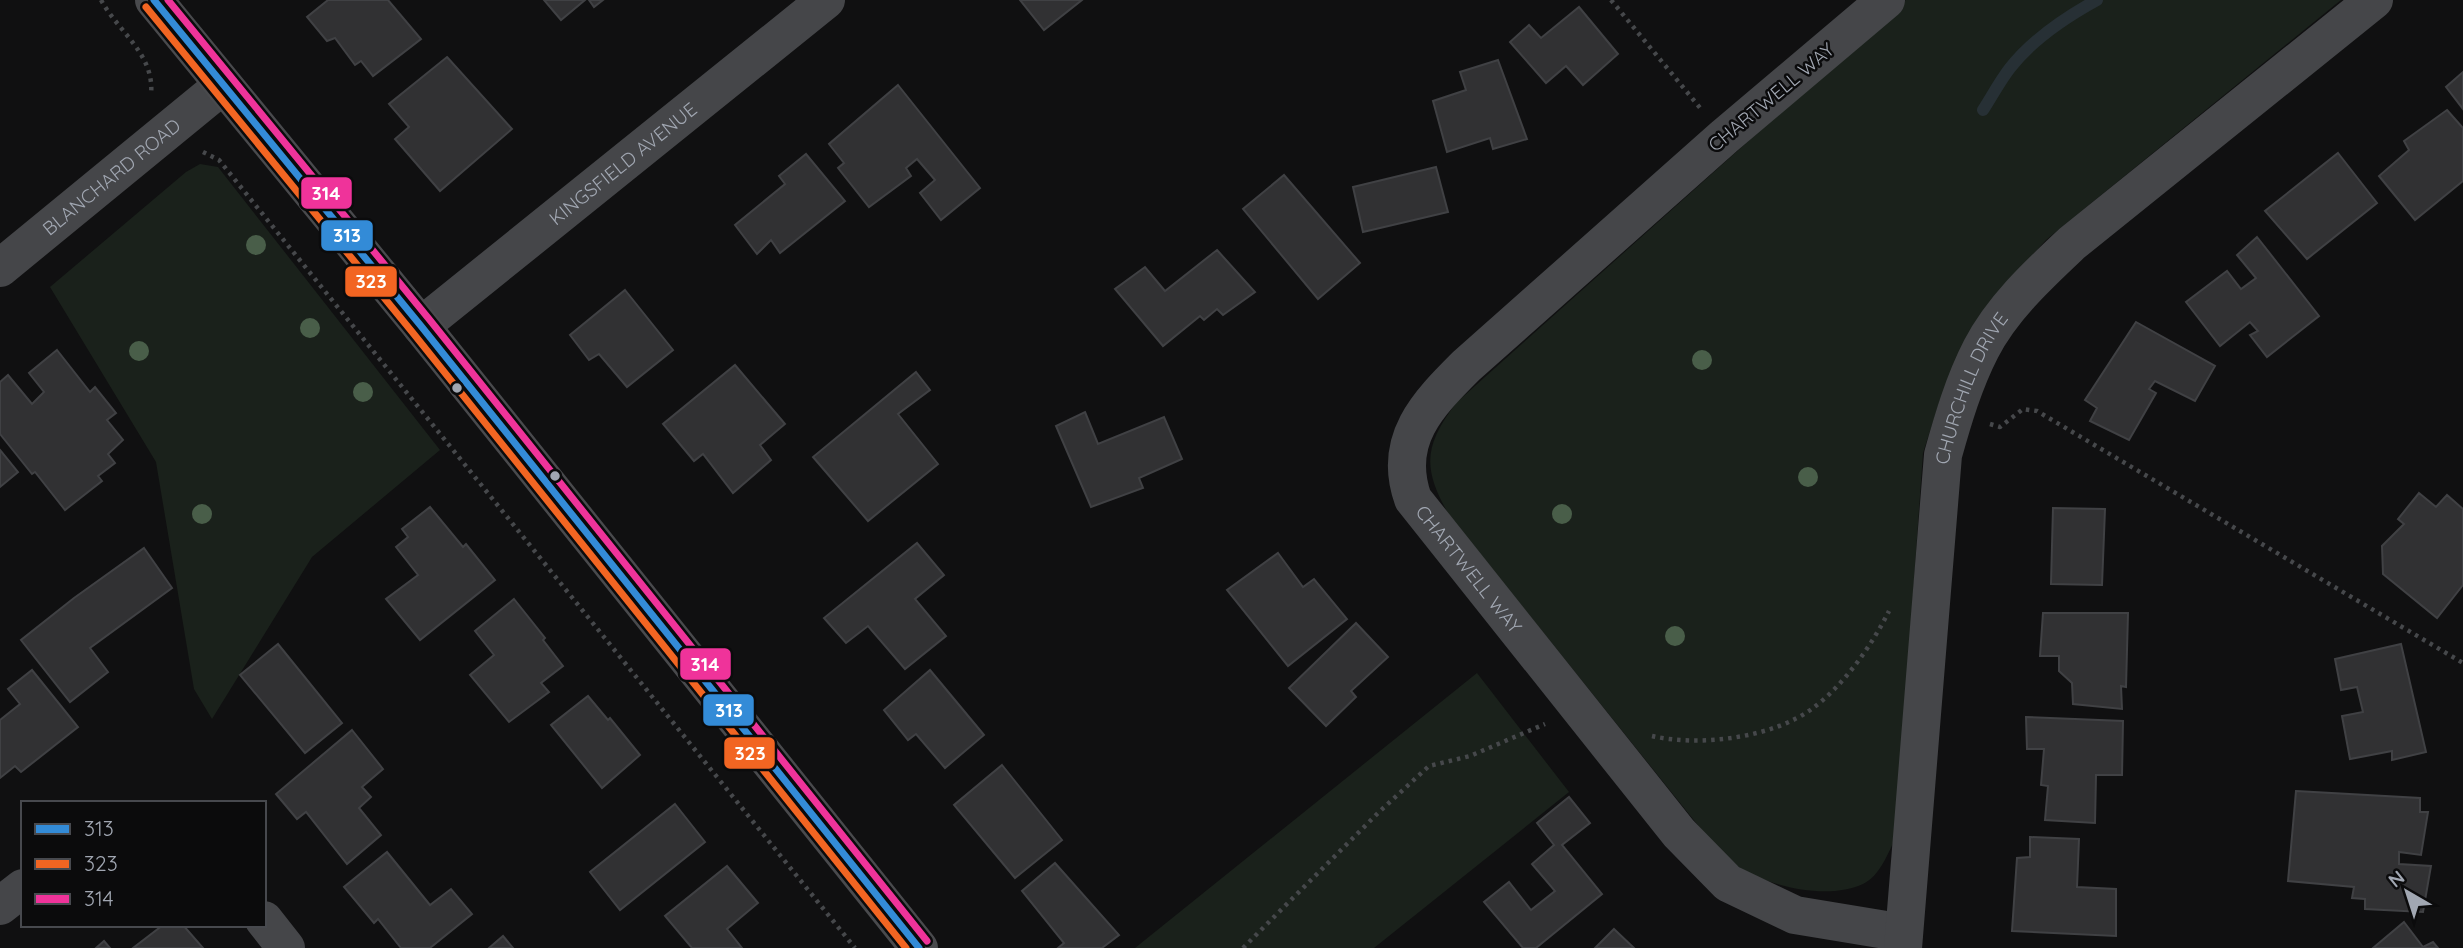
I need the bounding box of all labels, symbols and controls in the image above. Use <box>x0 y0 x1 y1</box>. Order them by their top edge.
street label: CHARTWELL WAY <box>1703 37 1839 157</box>
street label: KINGSFIELD AVENUE <box>544 97 701 230</box>
street label: BLANCHARD ROAD <box>37 113 185 240</box>
line badge: 314 <box>300 176 353 210</box>
text: 314 <box>312 181 340 205</box>
line badge: 313 <box>320 219 374 252</box>
text: 313 <box>333 223 361 247</box>
line badge: 323 <box>344 265 398 298</box>
text: 323 <box>355 269 387 293</box>
street label: CHURCHILL DRIVE <box>1930 307 2013 465</box>
unlabelled marker <box>450 381 464 395</box>
unlabelled marker <box>548 469 562 483</box>
street label: CHARTWELL WAY <box>1410 500 1527 638</box>
line badge: 314 <box>679 647 732 681</box>
text: 314 <box>691 652 719 676</box>
line badge: 313 <box>702 693 755 727</box>
text: 313 <box>715 698 743 722</box>
line badge: 323 <box>723 736 776 770</box>
text: 323 <box>734 741 766 765</box>
legend <box>21 801 266 927</box>
text: 313 <box>84 815 114 841</box>
text: 323 <box>84 850 118 876</box>
north arrow <box>2372 857 2442 927</box>
text: N <box>2383 865 2409 893</box>
text: 314 <box>84 885 114 911</box>

